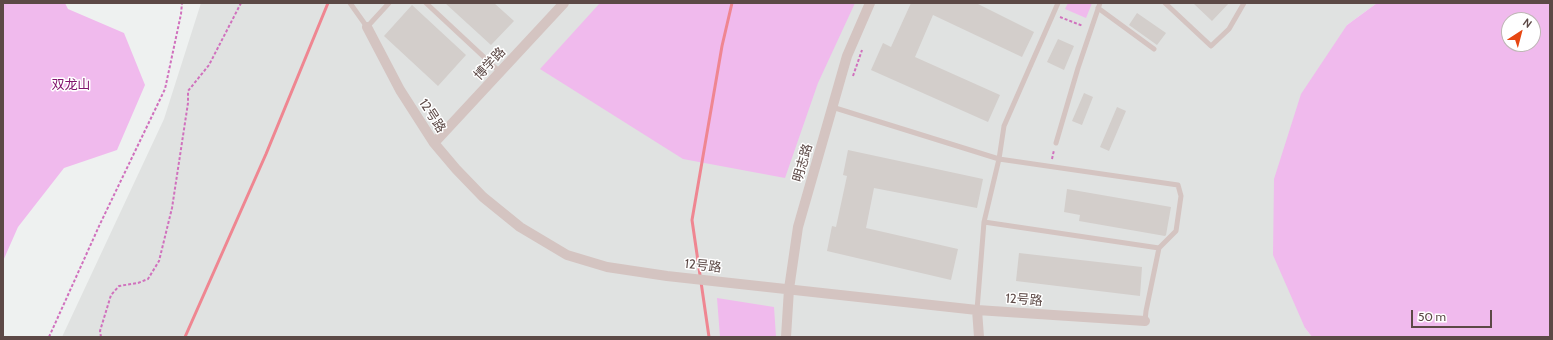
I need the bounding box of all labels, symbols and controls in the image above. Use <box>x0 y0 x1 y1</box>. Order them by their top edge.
north arrow <box>1501 12 1541 52</box>
text: N <box>1520 15 1535 31</box>
street label: 博学路 <box>471 44 509 84</box>
park label: 双龙山 <box>52 77 90 93</box>
street label: 12号路 <box>415 96 449 136</box>
street label: 明志路 <box>790 142 816 184</box>
street label: 12号路 <box>684 256 722 276</box>
street label: 12号路 <box>1005 291 1043 309</box>
scale bar <box>1413 302 1494 328</box>
text: 50 m <box>1418 309 1446 324</box>

